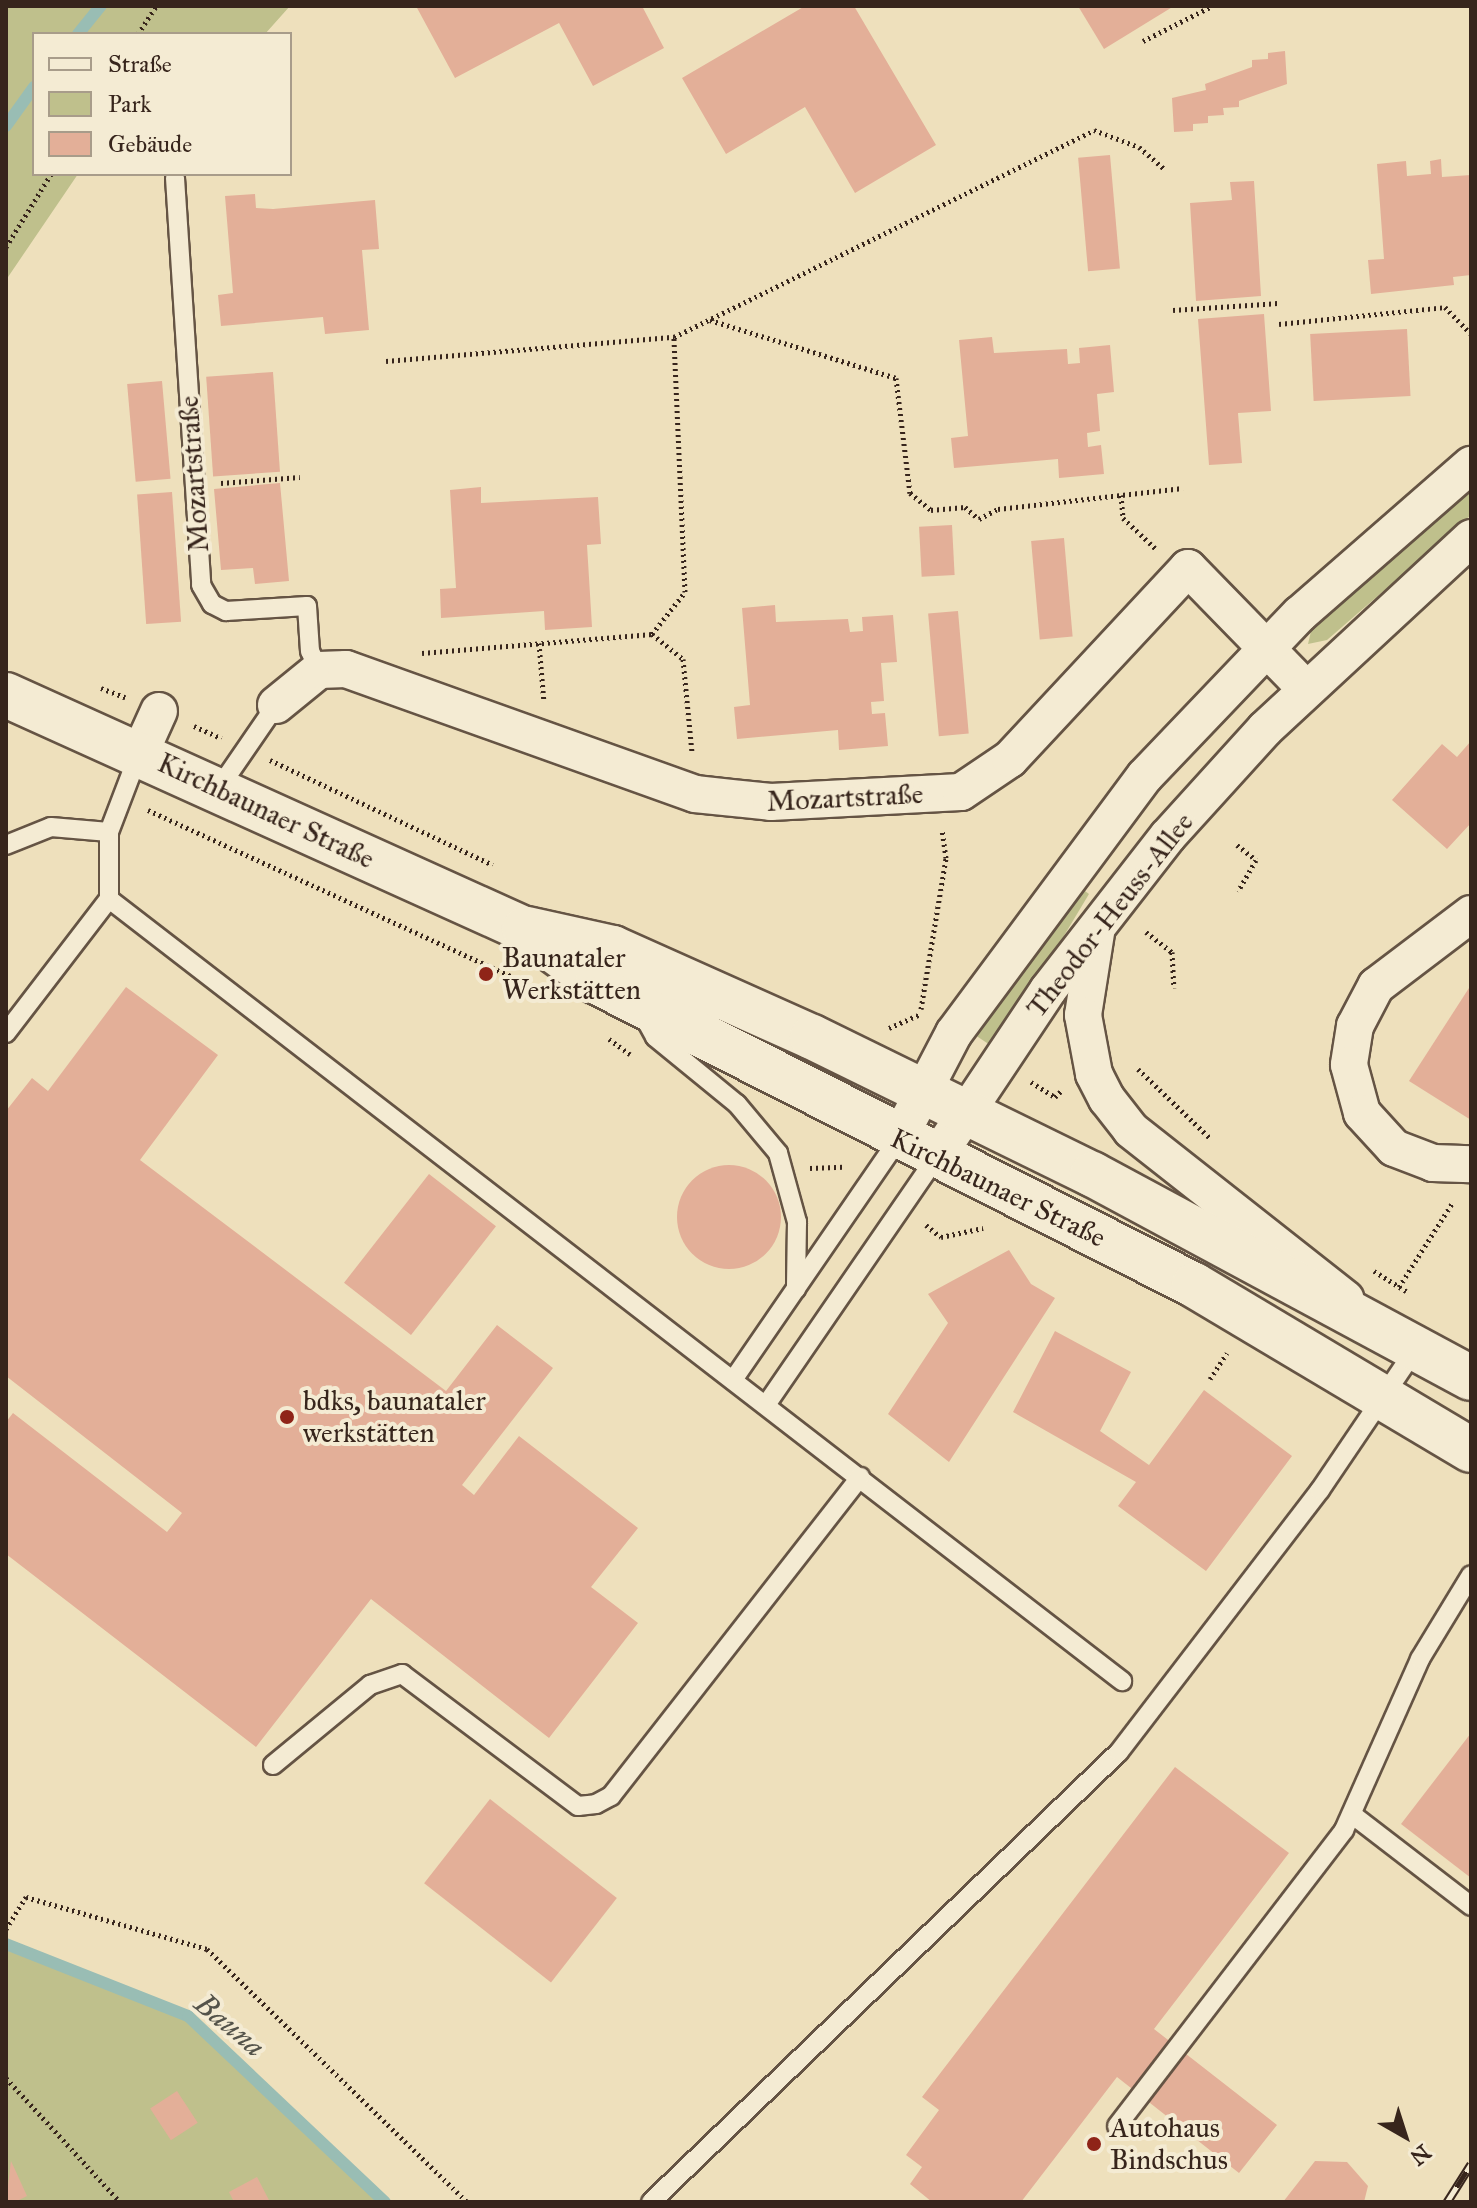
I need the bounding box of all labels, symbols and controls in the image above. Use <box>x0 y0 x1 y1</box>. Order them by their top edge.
legend <box>32 32 292 176</box>
text: Straße <box>108 49 172 79</box>
text: Park <box>108 89 151 119</box>
text: Gebäude <box>108 129 192 159</box>
street label: Mozartstraße <box>172 395 216 553</box>
street label: Kirchbaunaer Straße <box>152 746 380 876</box>
street label: Mozartstraße <box>766 777 924 819</box>
street label: Theodor-Heuss-Allee <box>1020 806 1200 1024</box>
place label: Baunataler Werkstätten <box>502 941 641 1007</box>
marker: Baunataler Werkstätten <box>477 965 495 983</box>
street label: Kirchbaunaer Straße <box>885 1121 1111 1255</box>
place label: bdks, baunataler werkstätten <box>303 1384 486 1450</box>
marker: bdks, baunataler werkstätten <box>278 1408 296 1426</box>
water label: Bauna <box>188 1985 272 2065</box>
north arrow <box>1365 2096 1445 2176</box>
place label: Autohaus Bindschus <box>1110 2111 1228 2177</box>
marker: Autohaus Bindschus <box>1085 2135 1103 2153</box>
text: N <box>1405 2139 1436 2171</box>

